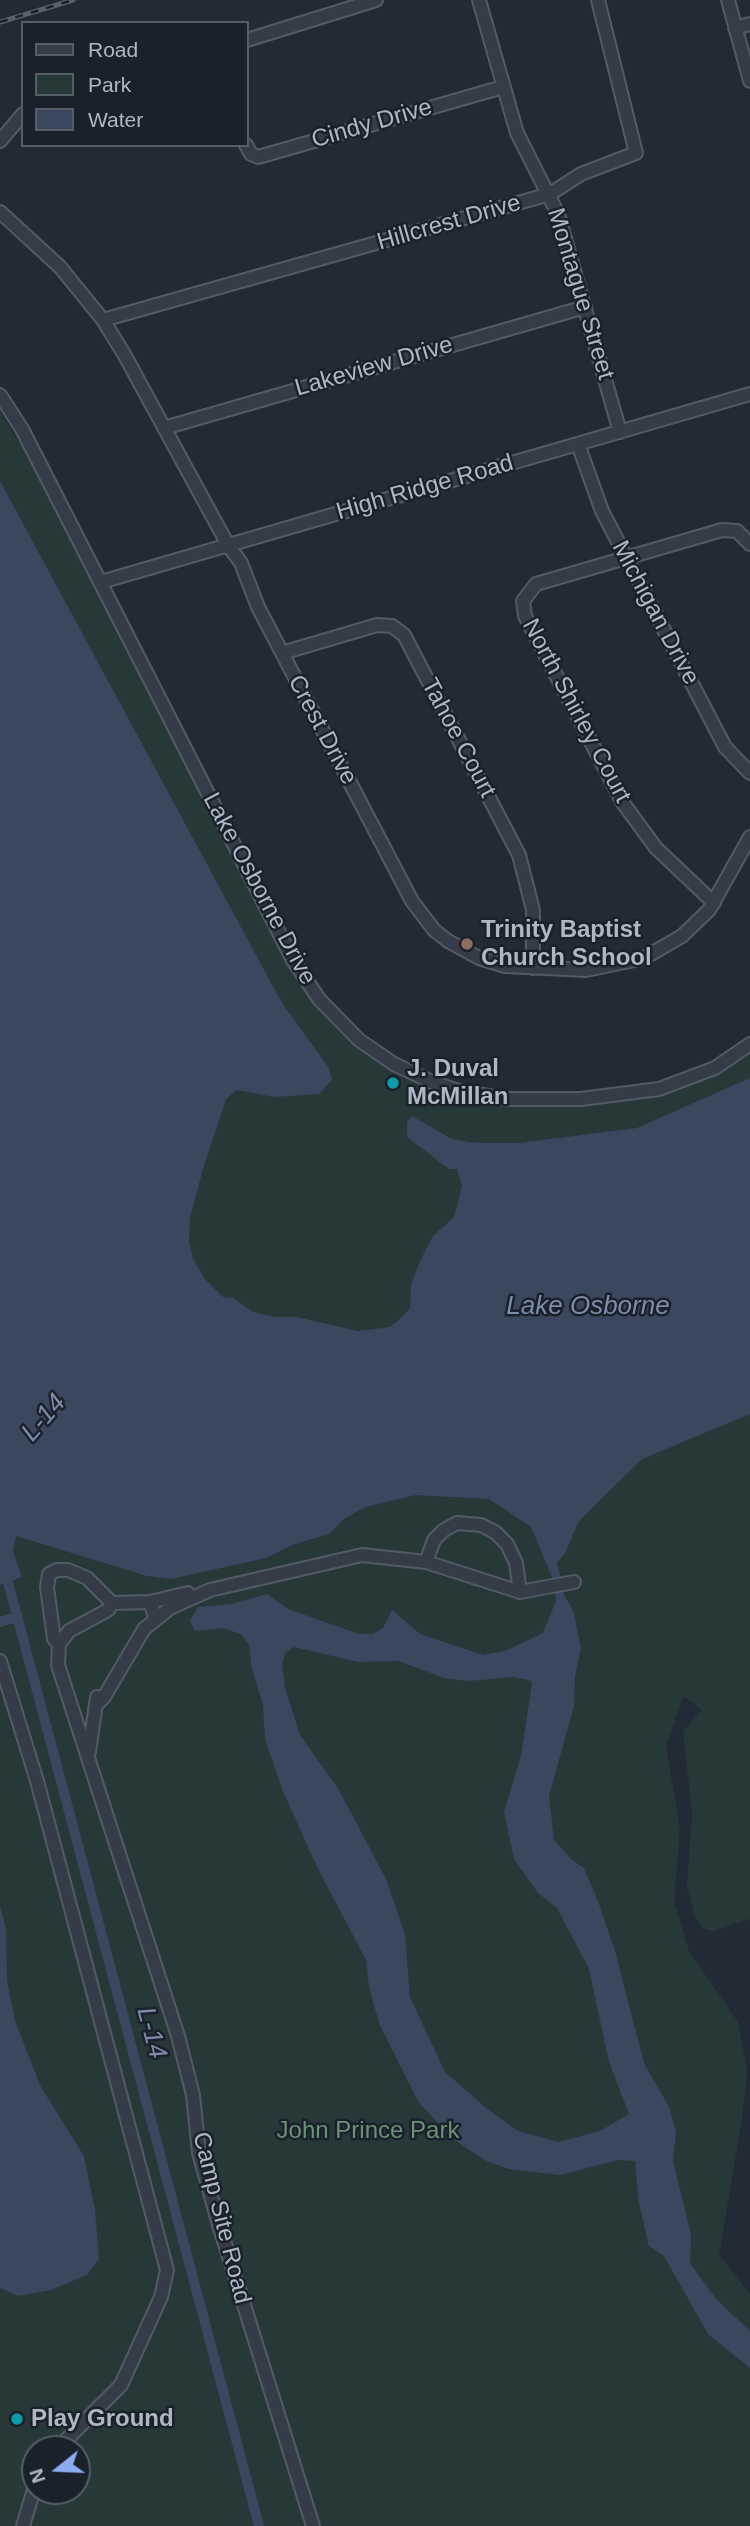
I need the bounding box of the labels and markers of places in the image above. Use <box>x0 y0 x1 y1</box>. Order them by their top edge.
place label: Trinity Baptist Church School <box>481 916 652 972</box>
marker: Trinity Baptist Church School <box>459 936 475 952</box>
place label: J. Duval McMillan <box>407 1055 508 1111</box>
marker: J. Duval McMillan <box>385 1075 401 1091</box>
place label: Play Ground <box>31 2405 174 2433</box>
marker: Play Ground <box>9 2411 25 2427</box>

